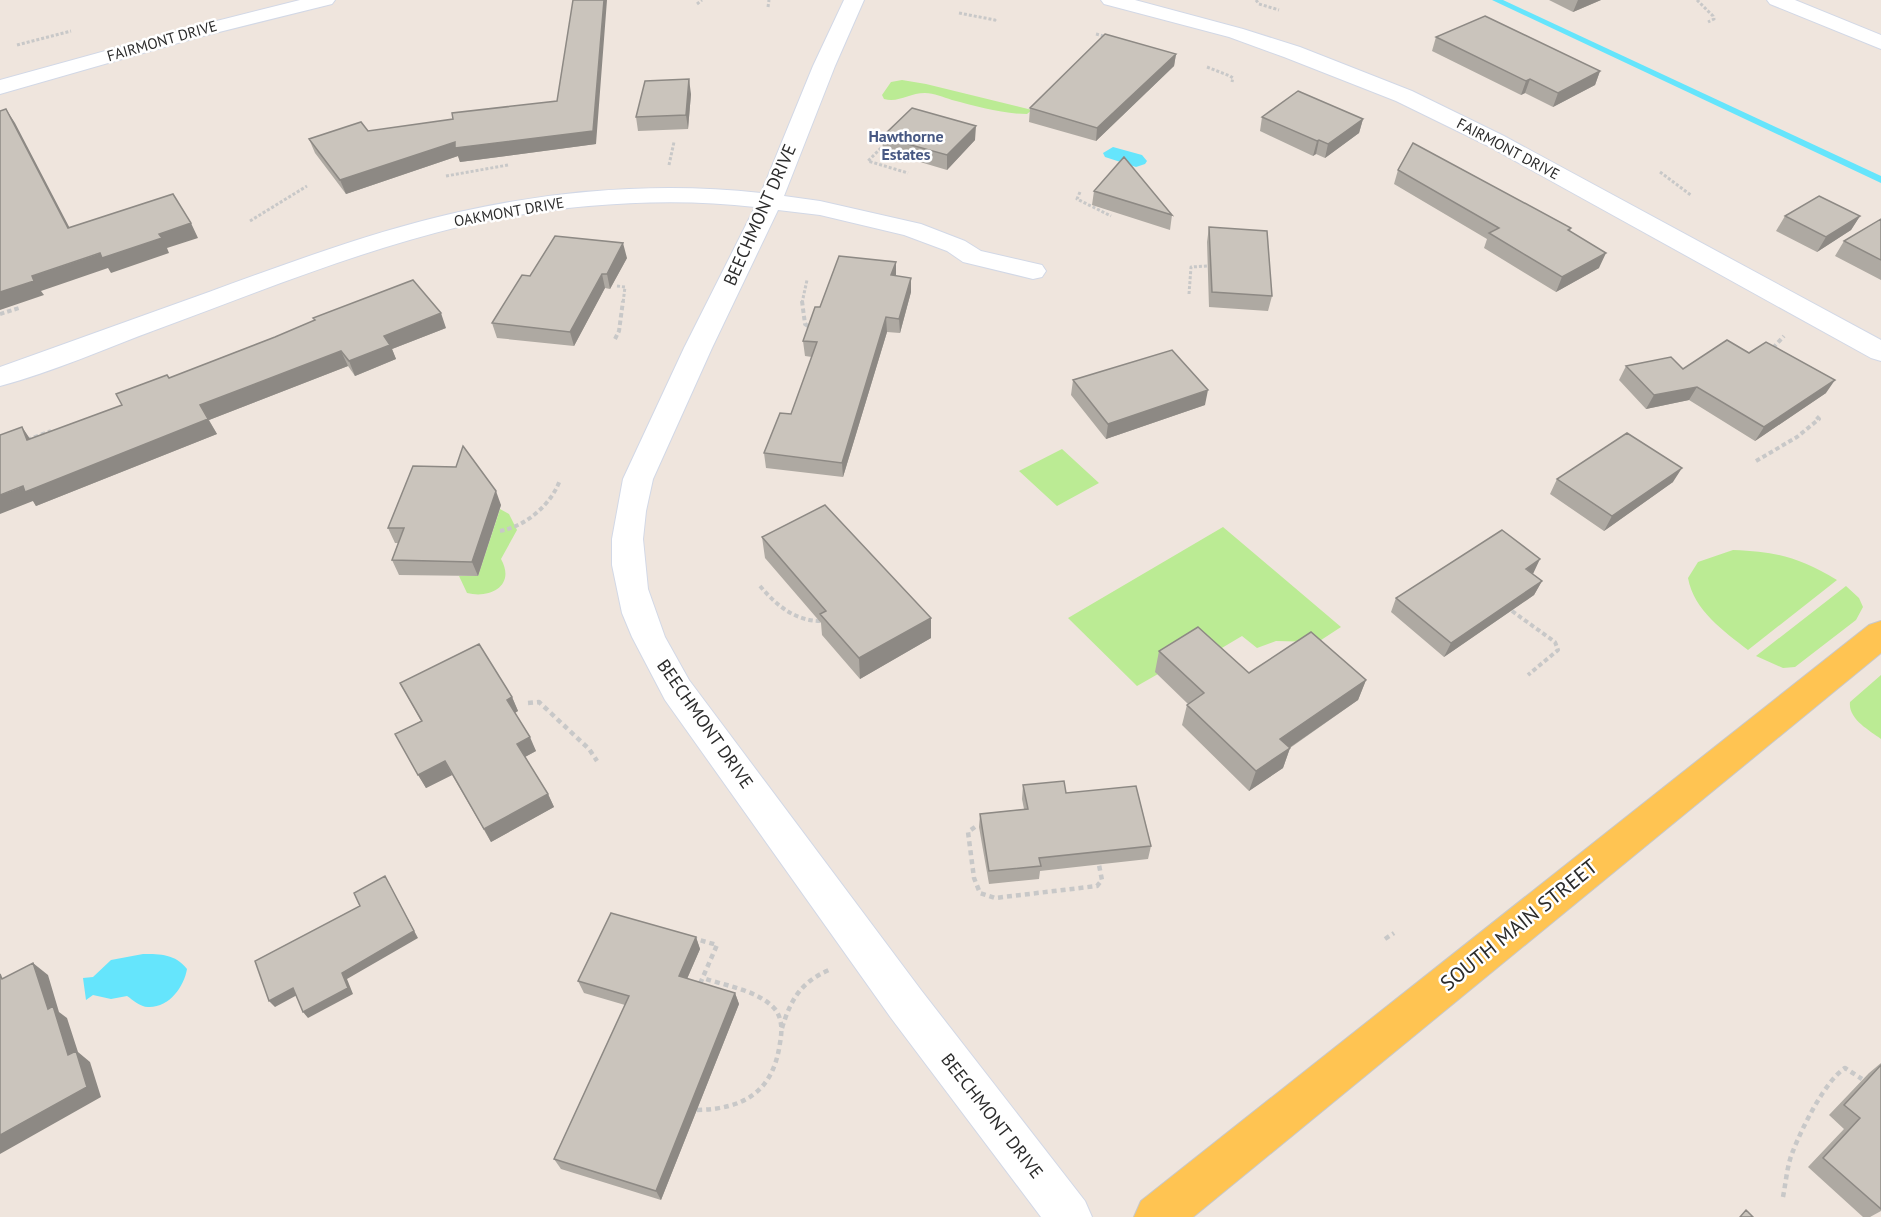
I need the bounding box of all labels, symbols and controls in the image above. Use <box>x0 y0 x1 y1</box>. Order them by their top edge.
street label: FAIRMONT DRIVE <box>105 16 219 65</box>
street label: FAIRMONT DRIVE <box>1454 114 1563 184</box>
district label: Hawthorne Estates <box>868 126 944 164</box>
street label: BEECHMONT DRIVE <box>718 140 801 289</box>
street label: OAKMONT DRIVE <box>452 192 565 231</box>
street label: BEECHMONT DRIVE <box>652 655 759 793</box>
street label: SOUTH MAIN STREET <box>1434 853 1603 996</box>
street label: BEECHMONT DRIVE <box>936 1049 1048 1183</box>

